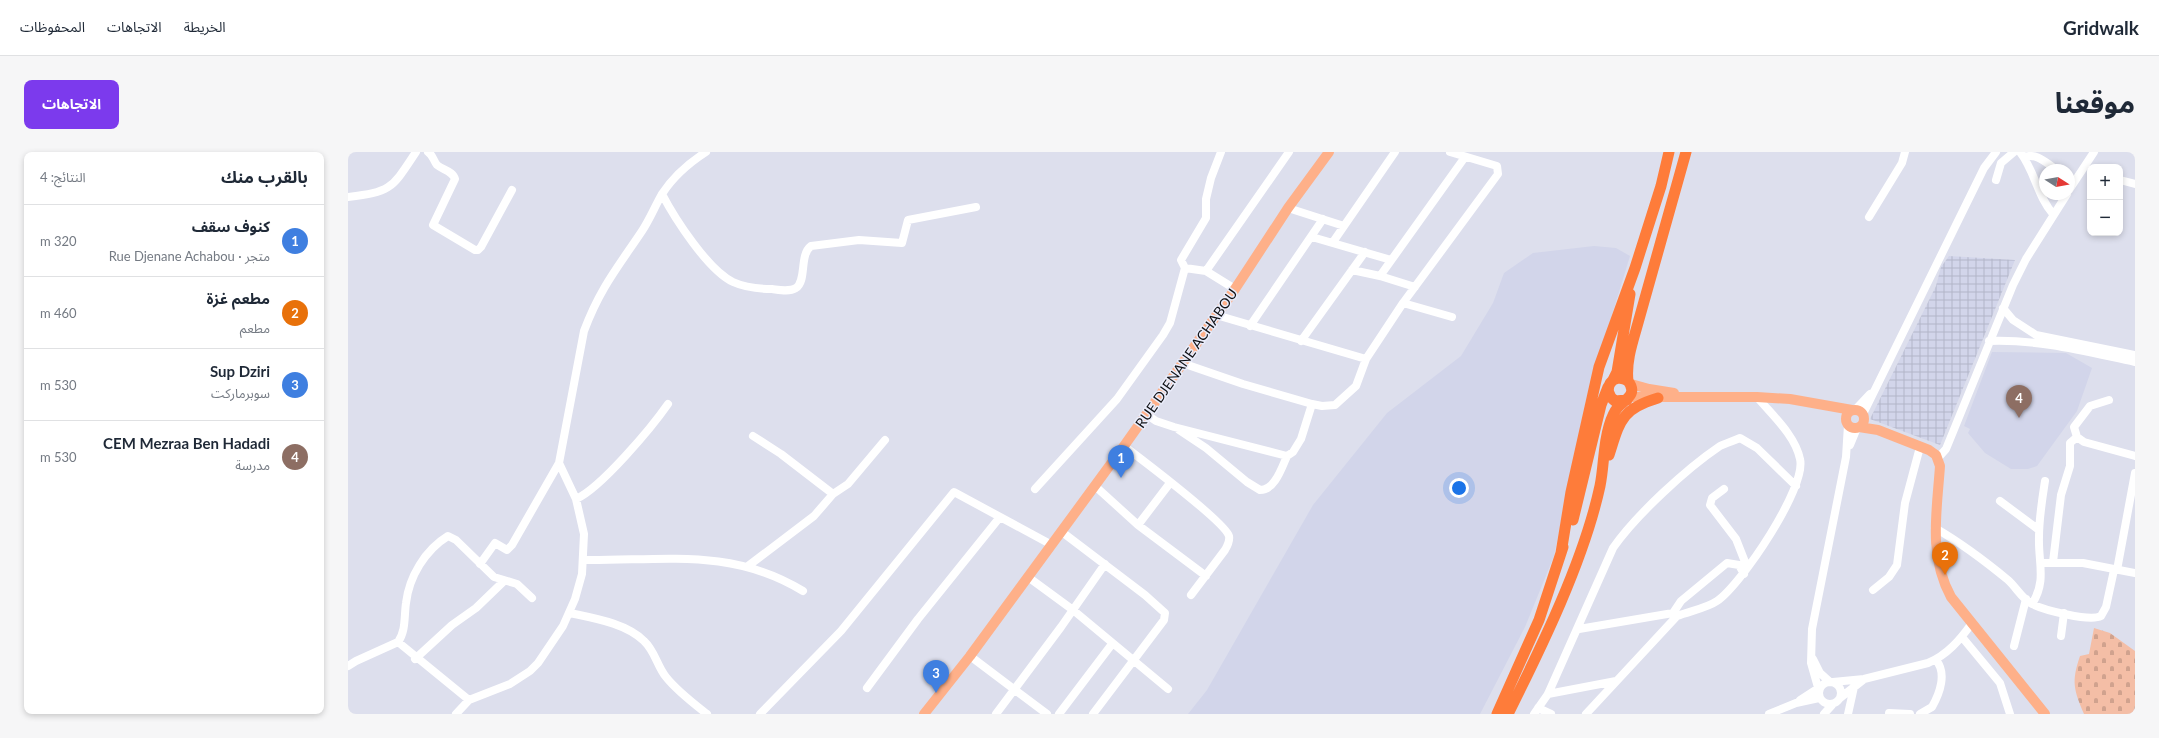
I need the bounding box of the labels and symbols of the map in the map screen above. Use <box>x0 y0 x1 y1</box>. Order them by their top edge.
north arrow <box>2039 164 2075 200</box>
street label: RUE DJENANE ACHABOU <box>1131 285 1241 431</box>
pin: 4 <box>2006 385 2032 418</box>
pin: 1 <box>1108 445 1134 478</box>
your location <box>1449 478 1469 498</box>
pin: 2 <box>1932 542 1958 575</box>
pin: 3 <box>923 660 949 693</box>

